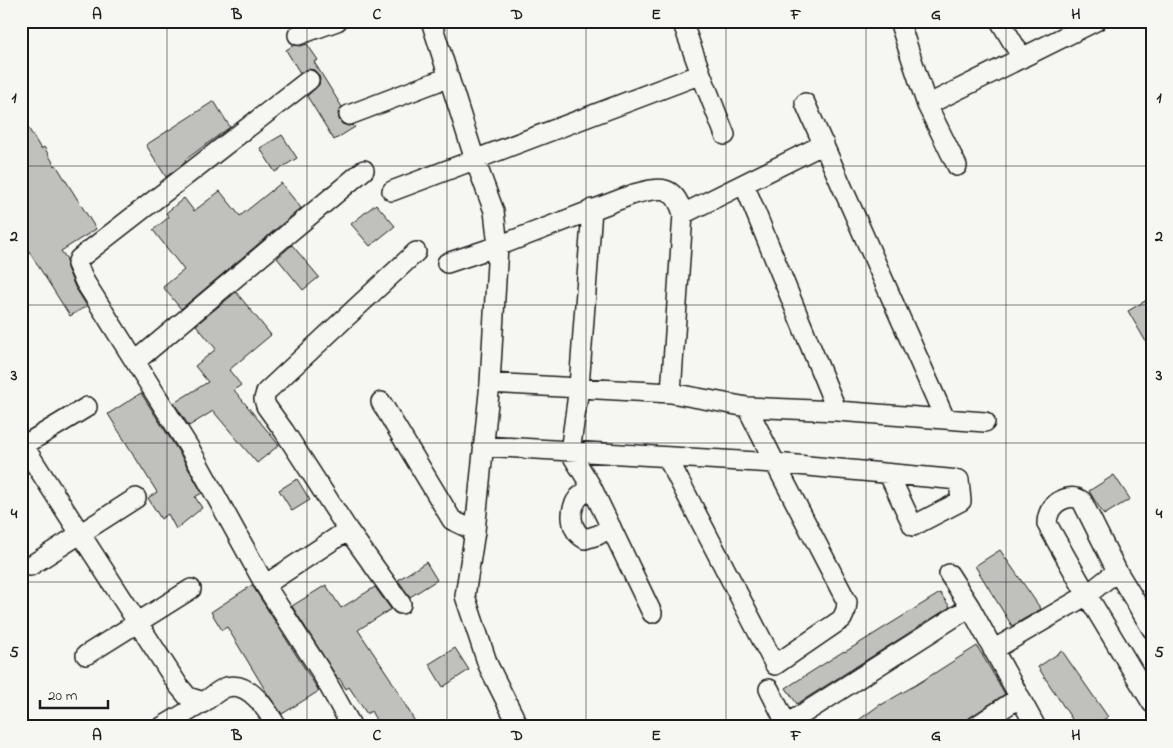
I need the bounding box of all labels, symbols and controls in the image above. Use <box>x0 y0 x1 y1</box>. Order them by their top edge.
text: A <box>92 3 102 27</box>
text: B <box>231 3 243 27</box>
text: C <box>373 3 382 27</box>
text: D <box>510 3 523 27</box>
text: E <box>651 3 661 27</box>
text: F <box>790 3 802 27</box>
text: G <box>931 3 941 27</box>
text: H <box>1071 3 1081 27</box>
text: 1 <box>11 86 17 110</box>
text: 1 <box>1156 86 1162 110</box>
text: 2 <box>9 225 18 249</box>
text: 2 <box>1154 225 1163 249</box>
text: 3 <box>10 364 18 388</box>
text: 3 <box>1155 364 1163 388</box>
text: 4 <box>10 502 18 526</box>
text: 4 <box>1155 502 1163 526</box>
text: 5 <box>9 641 19 665</box>
text: 5 <box>1154 641 1164 665</box>
scale bar <box>40 678 108 710</box>
text: 20 m <box>48 685 78 707</box>
text: A <box>92 724 102 748</box>
text: B <box>231 724 243 748</box>
text: C <box>373 724 382 748</box>
text: D <box>510 724 523 748</box>
text: E <box>651 724 661 748</box>
text: F <box>790 724 802 748</box>
text: G <box>931 724 941 748</box>
text: H <box>1071 724 1081 748</box>

